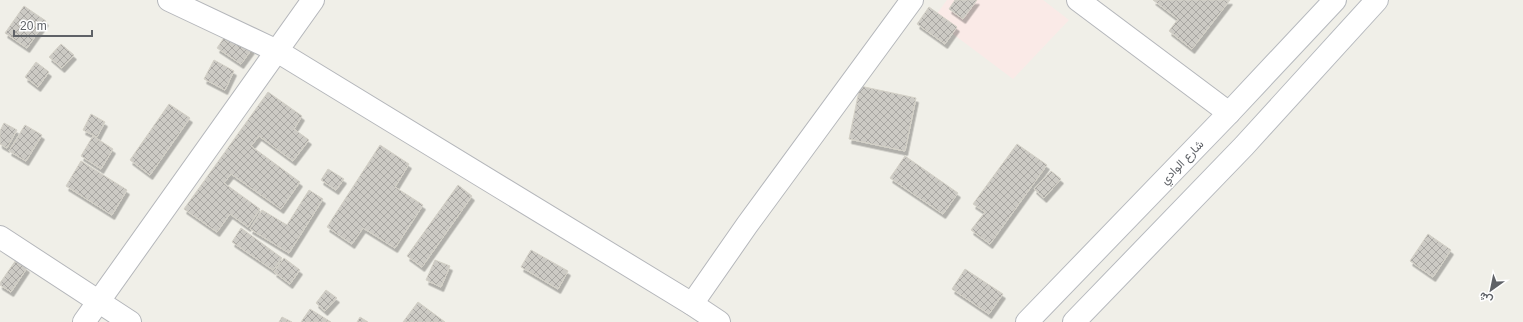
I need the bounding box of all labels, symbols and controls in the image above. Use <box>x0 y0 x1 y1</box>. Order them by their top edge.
scale bar <box>14 12 92 38</box>
text: 20 m <box>20 19 47 33</box>
street label: شارع الوادي <box>1157 137 1209 189</box>
north arrow <box>1471 270 1511 310</box>
text: ش <box>1477 289 1495 307</box>

